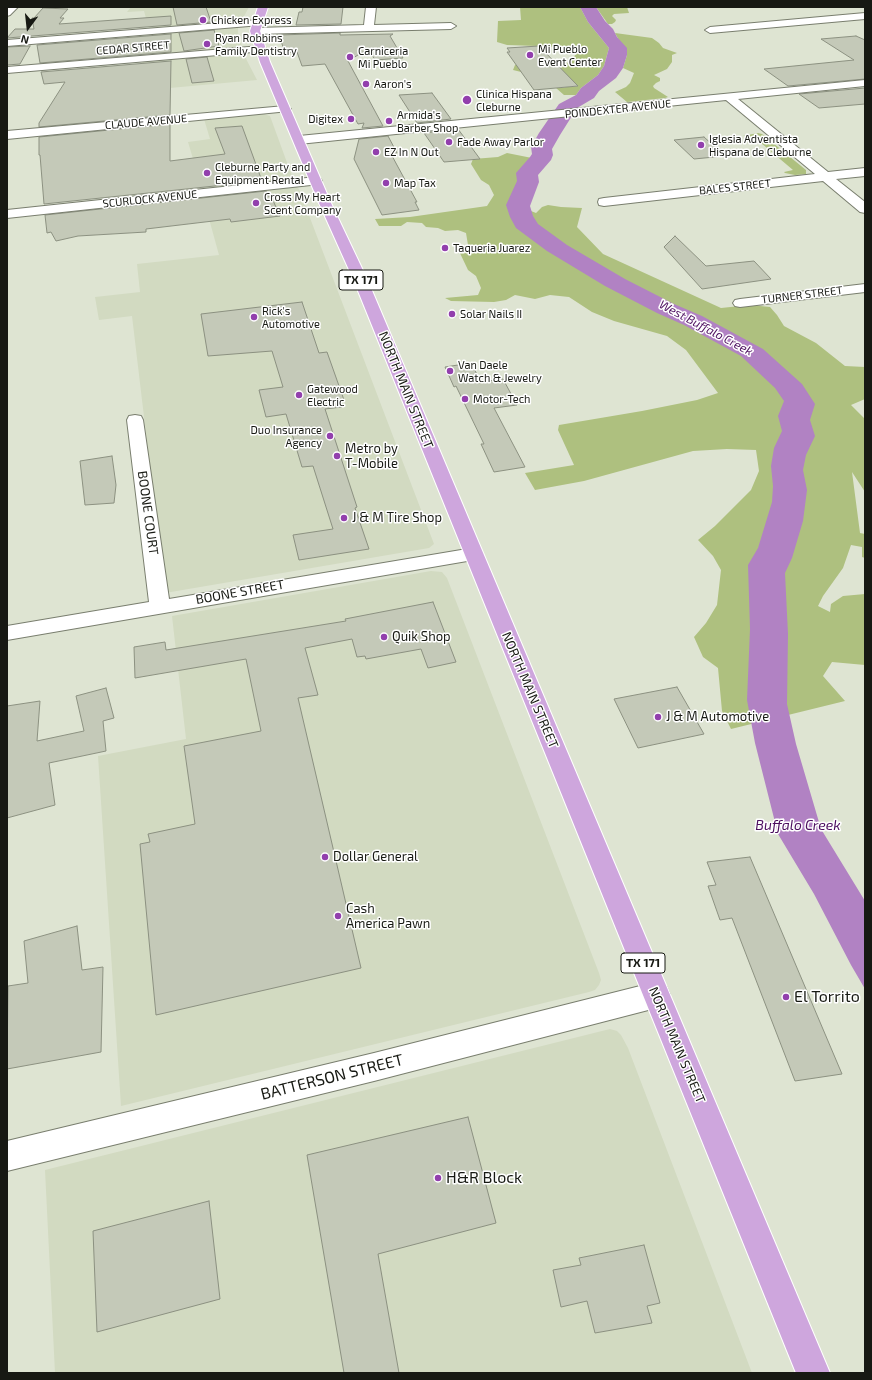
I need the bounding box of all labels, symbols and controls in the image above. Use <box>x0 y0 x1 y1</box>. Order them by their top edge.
north arrow <box>8 8 48 48</box>
place label: Chicken Express <box>211 13 292 27</box>
marker: Chicken Express <box>198 15 208 25</box>
place label: Ryan Robbins Family Dentistry <box>215 31 297 57</box>
text: N <box>19 33 30 47</box>
street label: CEDAR STREET <box>96 38 170 58</box>
marker: Ryan Robbins Family Dentistry <box>202 39 212 49</box>
place label: Mi Pueblo Event Center <box>538 42 602 68</box>
place label: Carniceria Mi Pueblo <box>358 44 408 70</box>
marker: Mi Pueblo Event Center <box>525 50 535 60</box>
marker: Carniceria Mi Pueblo <box>345 52 355 62</box>
place label: Aaron's <box>374 77 412 91</box>
marker: Aaron's <box>361 79 371 89</box>
place label: Clinica Hispana Cleburne <box>476 87 552 113</box>
marker: Clinica Hispana Cleburne <box>461 94 473 106</box>
street label: POINDEXTER AVENUE <box>564 97 672 121</box>
place label: Armida's Barber Shop <box>397 108 459 134</box>
street label: CLAUDE AVENUE <box>104 112 188 132</box>
place label: Digitex <box>308 112 343 126</box>
marker: Digitex <box>346 114 356 124</box>
marker: Armida's Barber Shop <box>384 116 394 126</box>
place label: Iglesia Adventista Hispana de Cleburne <box>709 132 811 158</box>
place label: Fade Away Parlor <box>457 135 544 149</box>
marker: Fade Away Parlor <box>444 137 454 147</box>
marker: Iglesia Adventista Hispana de Cleburne <box>696 140 706 150</box>
place label: EZ In N Out <box>384 145 439 159</box>
marker: EZ In N Out <box>371 147 381 157</box>
place label: Cleburne Party and Equipment Rental <box>215 160 310 186</box>
marker: Cleburne Party and Equipment Rental <box>202 168 212 178</box>
place label: Map Tax <box>394 176 436 190</box>
street label: BALES STREET <box>698 177 772 197</box>
marker: Map Tax <box>381 178 391 188</box>
street label: SCURLOCK AVENUE <box>102 187 198 211</box>
place label: Cross My Heart Scent Company <box>264 190 341 216</box>
marker: Cross My Heart Scent Company <box>251 198 261 208</box>
place label: Taqueria Juarez <box>453 241 530 255</box>
marker: Taqueria Juarez <box>440 243 450 253</box>
road number: TX 171 <box>339 270 383 290</box>
street label: TURNER STREET <box>761 283 843 307</box>
water label: West Buffalo Creek <box>657 297 755 359</box>
place label: Rick's Automotive <box>262 304 320 330</box>
place label: Solar Nails II <box>460 307 522 321</box>
marker: Solar Nails II <box>447 309 457 319</box>
marker: Rick's Automotive <box>249 312 259 322</box>
street label: NORTH MAIN STREET <box>375 329 437 451</box>
place label: Van Daele Watch & Jewelry <box>458 358 542 384</box>
marker: Van Daele Watch & Jewelry <box>445 366 455 376</box>
place label: Gatewood Electric <box>307 382 358 408</box>
marker: Gatewood Electric <box>294 390 304 400</box>
place label: Motor-Tech <box>473 392 530 406</box>
marker: Motor-Tech <box>460 394 470 404</box>
place label: Duo Insurance Agency <box>251 423 322 449</box>
marker: Duo Insurance Agency <box>325 431 335 441</box>
place label: Metro by T-Mobile <box>345 441 398 472</box>
marker: Metro by T-Mobile <box>332 451 342 461</box>
street label: BOONE COURT <box>134 470 162 556</box>
place label: J & M Tire Shop <box>352 510 442 526</box>
marker: J & M Tire Shop <box>339 513 349 523</box>
street label: BOONE STREET <box>194 577 286 607</box>
place label: Quik Shop <box>392 629 451 645</box>
street label: NORTH MAIN STREET <box>498 630 562 750</box>
marker: Quik Shop <box>379 632 389 642</box>
place label: J & M Automotive <box>666 709 769 725</box>
marker: J & M Automotive <box>653 712 663 722</box>
water label: Buffalo Creek <box>755 817 841 833</box>
place label: Dollar General <box>333 849 418 865</box>
marker: Dollar General <box>320 852 330 862</box>
place label: Cash America Pawn <box>346 901 430 932</box>
marker: Cash America Pawn <box>333 911 343 921</box>
road number: TX 171 <box>621 953 665 973</box>
street label: NORTH MAIN STREET <box>645 985 709 1105</box>
place label: El Torrito <box>794 987 860 1007</box>
marker: El Torrito <box>781 992 791 1002</box>
street label: BATTERSON STREET <box>259 1050 405 1104</box>
place label: H&R Block <box>446 1168 522 1188</box>
marker: H&R Block <box>433 1173 443 1183</box>

